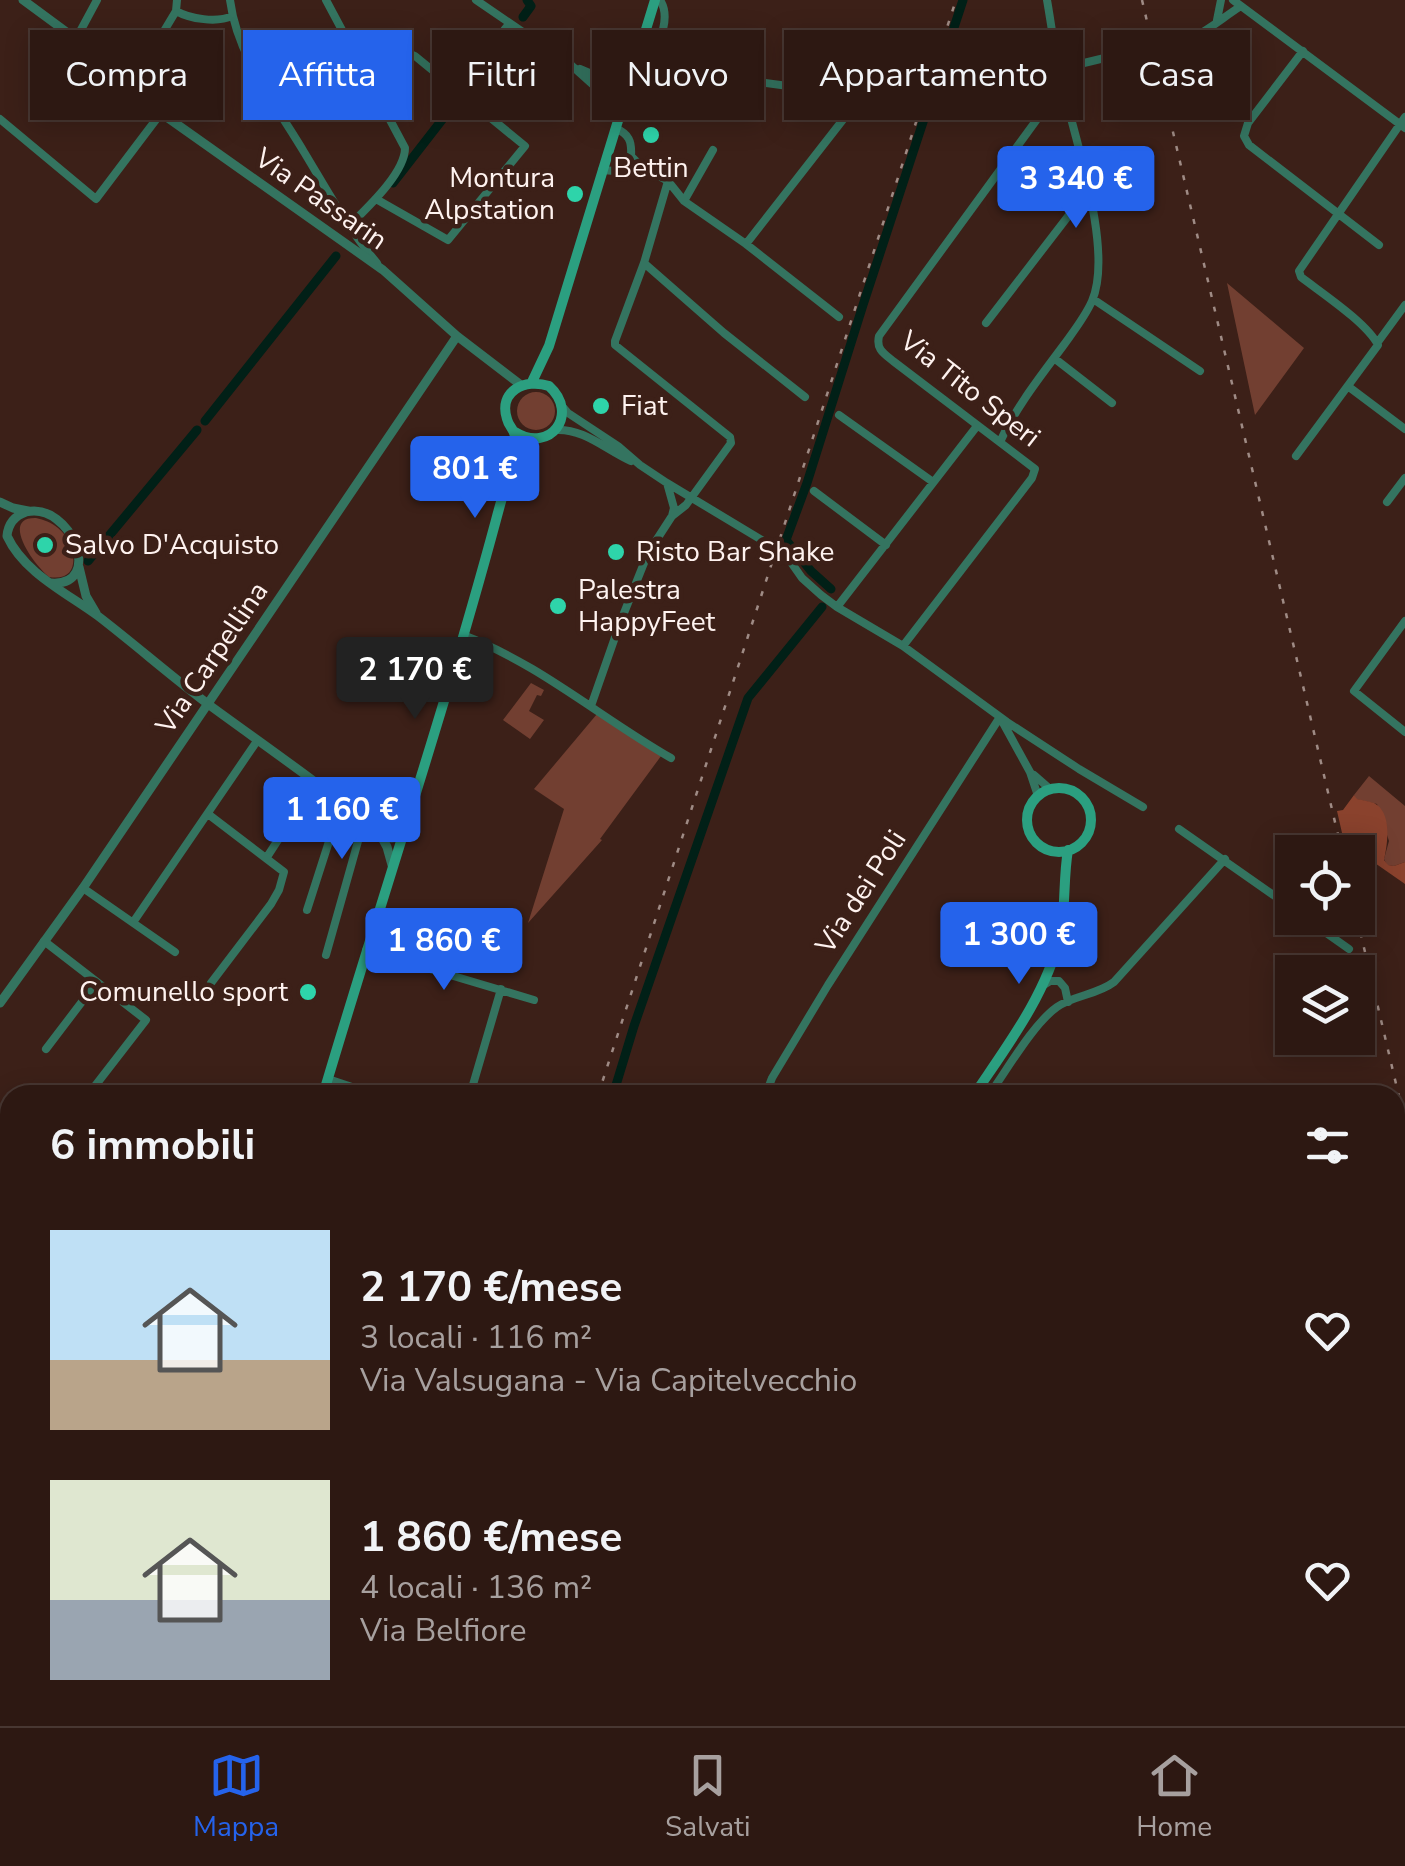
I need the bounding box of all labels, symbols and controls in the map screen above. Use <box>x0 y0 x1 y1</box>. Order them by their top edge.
chip: Compra <box>30 30 223 120</box>
chip: Affitta <box>243 30 412 120</box>
chip: Filtri <box>432 30 572 120</box>
chip: Nuovo <box>592 30 764 120</box>
chip: Appartamento <box>784 30 1083 120</box>
chip: Casa <box>1103 30 1250 120</box>
marker: Bettin <box>640 124 662 146</box>
street label: Via Passarin <box>246 139 395 259</box>
pin: 3 340 € <box>984 146 1168 231</box>
place label: Bettin <box>613 149 689 187</box>
text: 3 340 € <box>1019 157 1133 200</box>
place label: Montura Alpstation <box>424 159 555 229</box>
marker: Montura Alpstation <box>564 183 586 205</box>
street label: Via Tito Speri <box>891 322 1048 456</box>
place label: Fiat <box>621 387 668 425</box>
marker: Fiat <box>590 395 612 417</box>
pin: 801 € <box>405 436 545 521</box>
text: 801 € <box>432 447 518 490</box>
place label: Salvo D'Acquisto <box>65 526 279 564</box>
place label: Risto Bar Shake <box>636 533 834 571</box>
marker: Salvo D'Acquisto <box>34 534 56 556</box>
marker: Risto Bar Shake <box>605 541 627 563</box>
place label: Palestra HappyFeet <box>578 571 716 641</box>
street label: Via Carpellina <box>146 574 277 742</box>
marker: Palestra HappyFeet <box>547 595 569 617</box>
pin: 2 170 € <box>323 637 507 722</box>
text: 2 170 € <box>358 648 472 691</box>
pin: 1 160 € <box>250 777 434 862</box>
text: 1 160 € <box>285 788 399 831</box>
street label: Via dei Poli <box>806 823 915 962</box>
map controls <box>1275 835 1375 1055</box>
button: locate <box>1275 835 1375 935</box>
pin: 1 300 € <box>927 902 1111 987</box>
pin: 1 860 € <box>352 908 536 993</box>
text: 1 300 € <box>962 913 1076 956</box>
text: 1 860 € <box>387 919 501 962</box>
button: layers <box>1275 955 1375 1055</box>
place label: Comunello sport <box>79 973 288 1011</box>
marker: Comunello sport <box>297 981 319 1003</box>
text: 6 immobili <box>50 1117 255 1174</box>
icon: filters <box>1300 1118 1355 1173</box>
text: 2 170 €/mese <box>360 1259 622 1316</box>
icon: home <box>130 1270 250 1390</box>
icon: heart <box>1300 1303 1355 1358</box>
text: 3 locali · 116 m² <box>360 1316 592 1359</box>
text: Via Valsugana - Via Capitelvecchio <box>360 1359 857 1402</box>
text: 1 860 €/mese <box>360 1509 622 1566</box>
icon: home <box>130 1520 250 1640</box>
icon: heart <box>1300 1553 1355 1608</box>
text: 4 locali · 136 m² <box>360 1566 592 1609</box>
text: Via Belfiore <box>360 1609 527 1652</box>
tab: Mappa <box>193 1748 279 1846</box>
tab: Salvati <box>665 1748 750 1846</box>
tab: Home <box>1136 1748 1212 1846</box>

